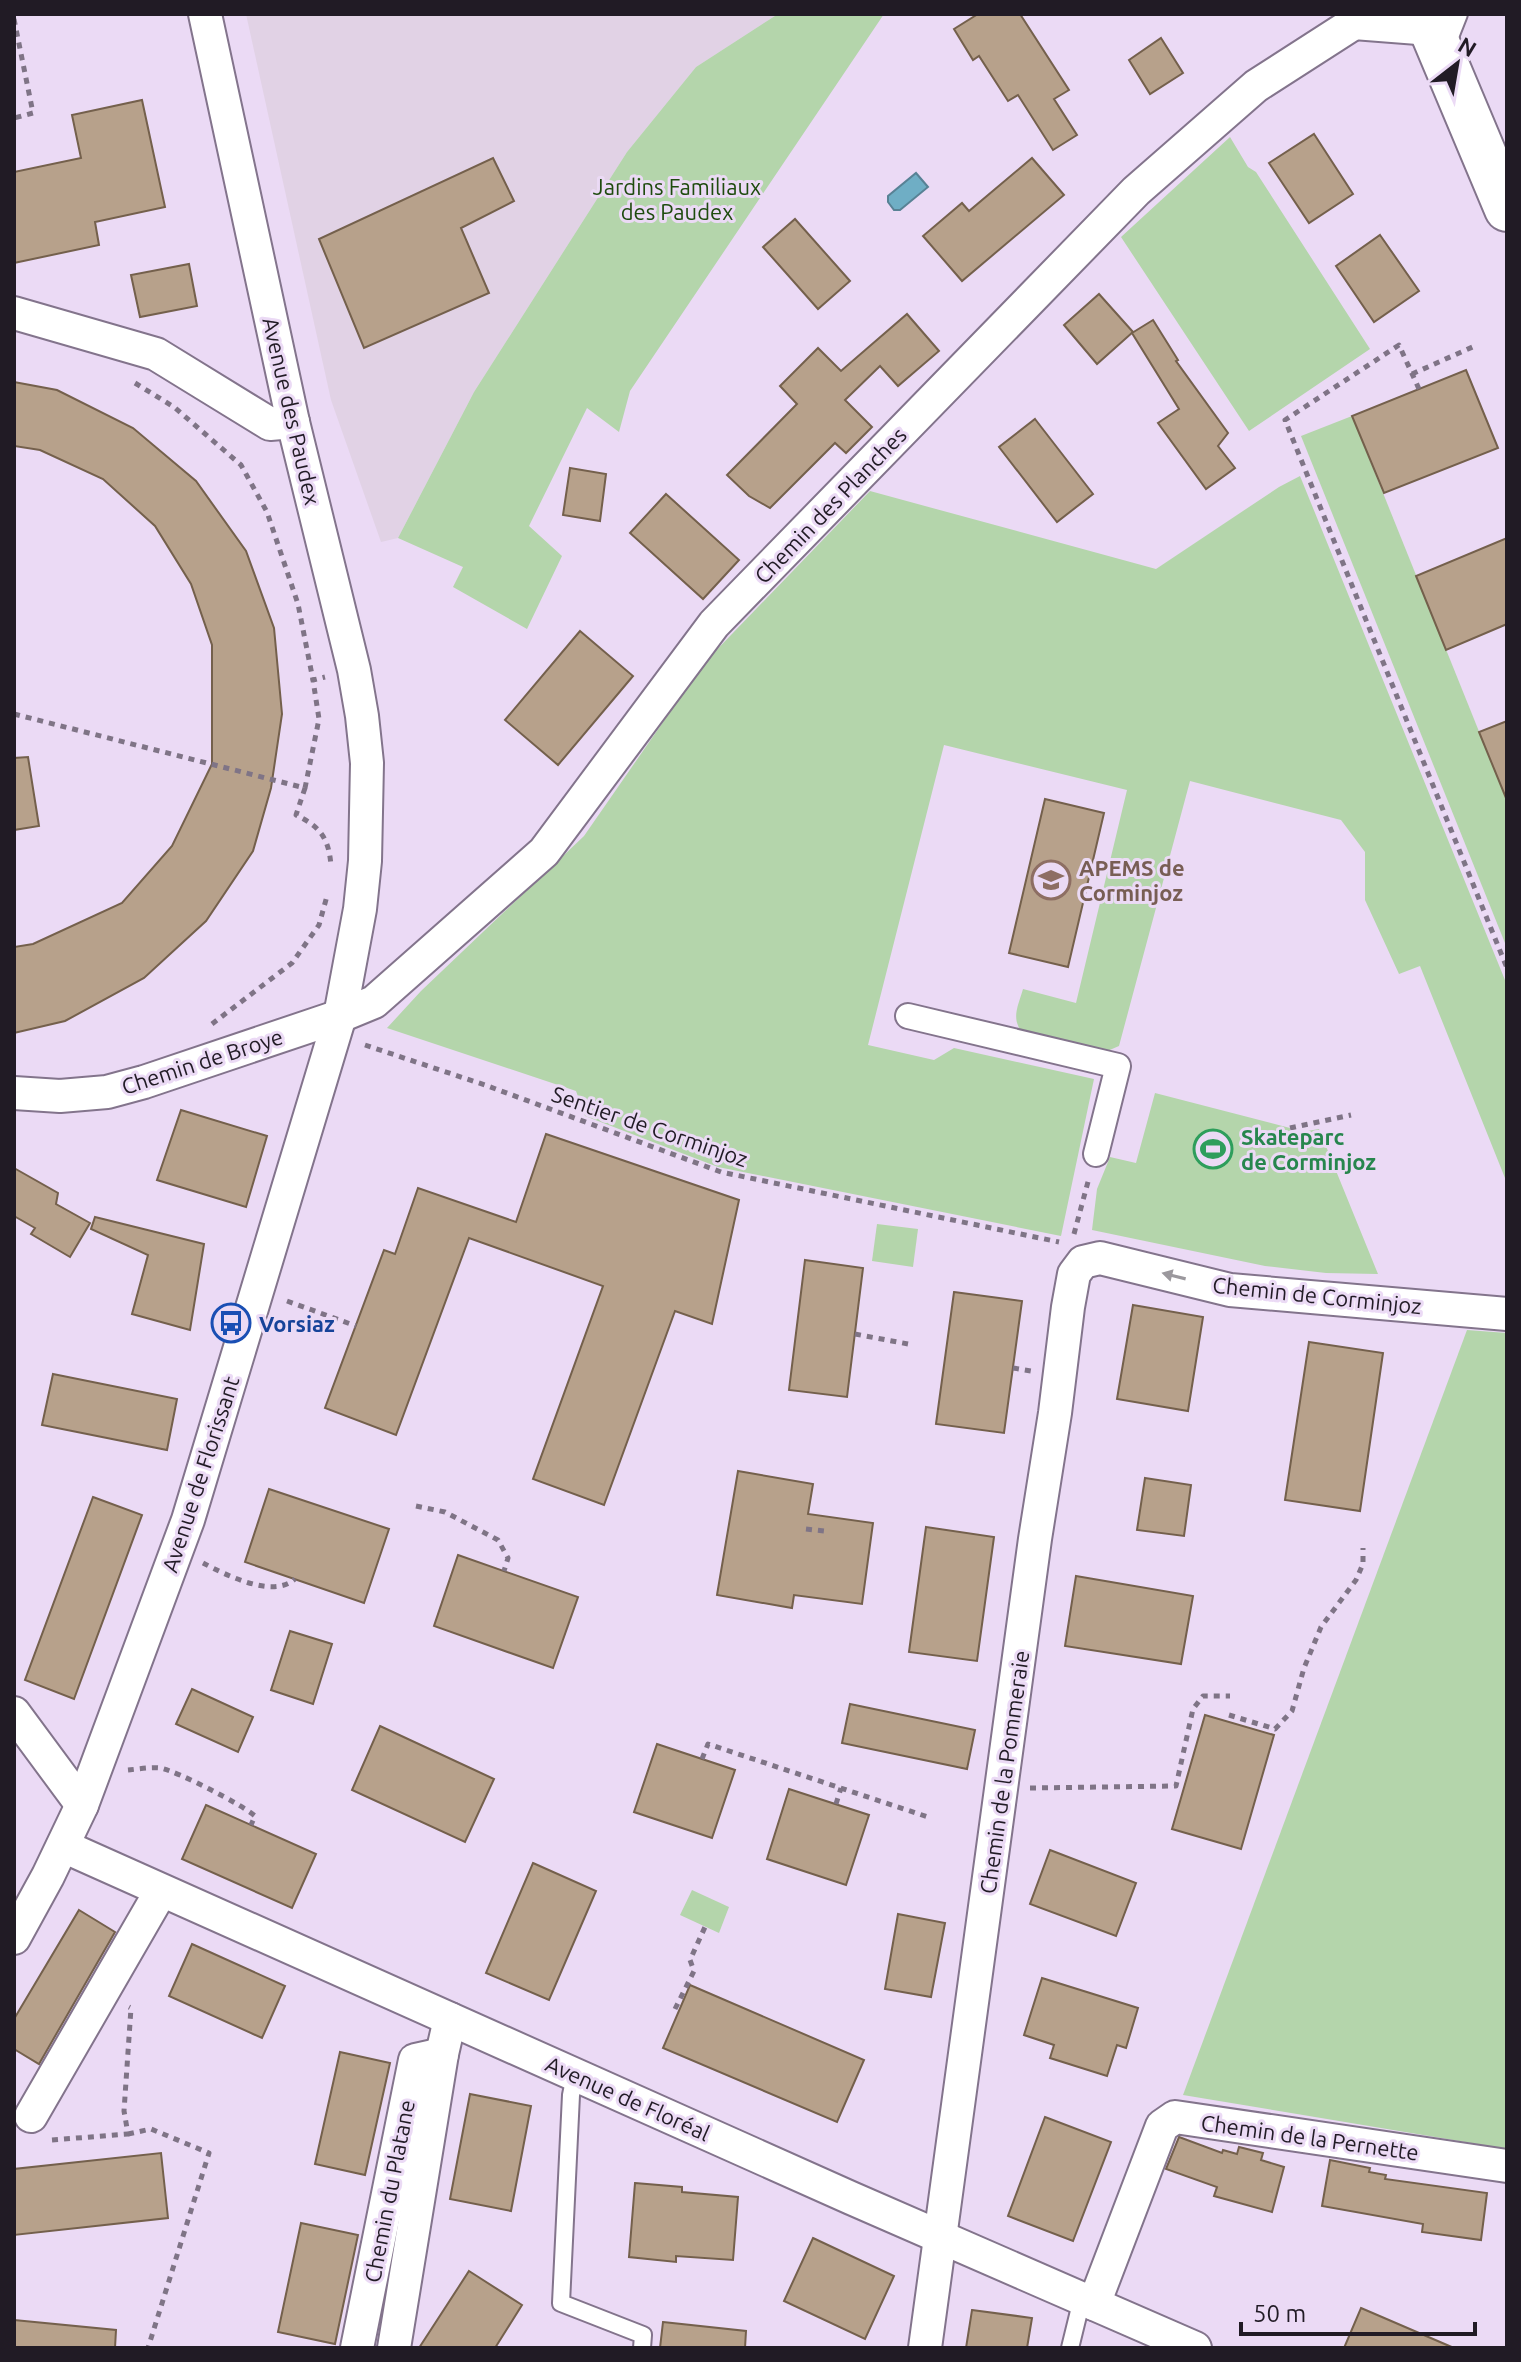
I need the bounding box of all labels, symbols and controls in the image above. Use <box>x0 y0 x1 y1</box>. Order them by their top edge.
north arrow <box>1417 24 1497 104</box>
text: N <box>1454 31 1481 61</box>
park label: Jardins Familiaux des Paudex <box>593 174 761 224</box>
street label: Avenue des Paudex <box>258 315 326 507</box>
street label: Chemin des Planches <box>749 422 911 588</box>
place label: APEMS de Corminjoz <box>1079 855 1185 905</box>
school or university icon: APEMS de Corminjoz <box>1030 859 1072 901</box>
street label: Chemin de Broye <box>118 1023 286 1099</box>
street label: Sentier de Corminjoz <box>549 1081 751 1171</box>
place label: Skateparc de Corminjoz <box>1241 1124 1376 1174</box>
sports icon: Skateparc de Corminjoz <box>1192 1128 1234 1170</box>
one-way arrow <box>1161 1269 1186 1282</box>
street label: Chemin de Corminjoz <box>1211 1272 1423 1318</box>
bus stop icon: Vorsiaz <box>210 1302 252 1344</box>
place label: Vorsiaz <box>259 1311 335 1336</box>
street label: Avenue de Florissant <box>156 1372 244 1575</box>
street label: Chemin de la Pommeraie <box>975 1649 1033 1895</box>
street label: Avenue de Floréal <box>542 2051 714 2145</box>
street label: Chemin du Platane <box>359 2098 419 2284</box>
street label: Chemin de la Pernette <box>1200 2109 1420 2165</box>
scale bar <box>1241 2286 1475 2336</box>
text: 50 m <box>1253 2300 1306 2327</box>

